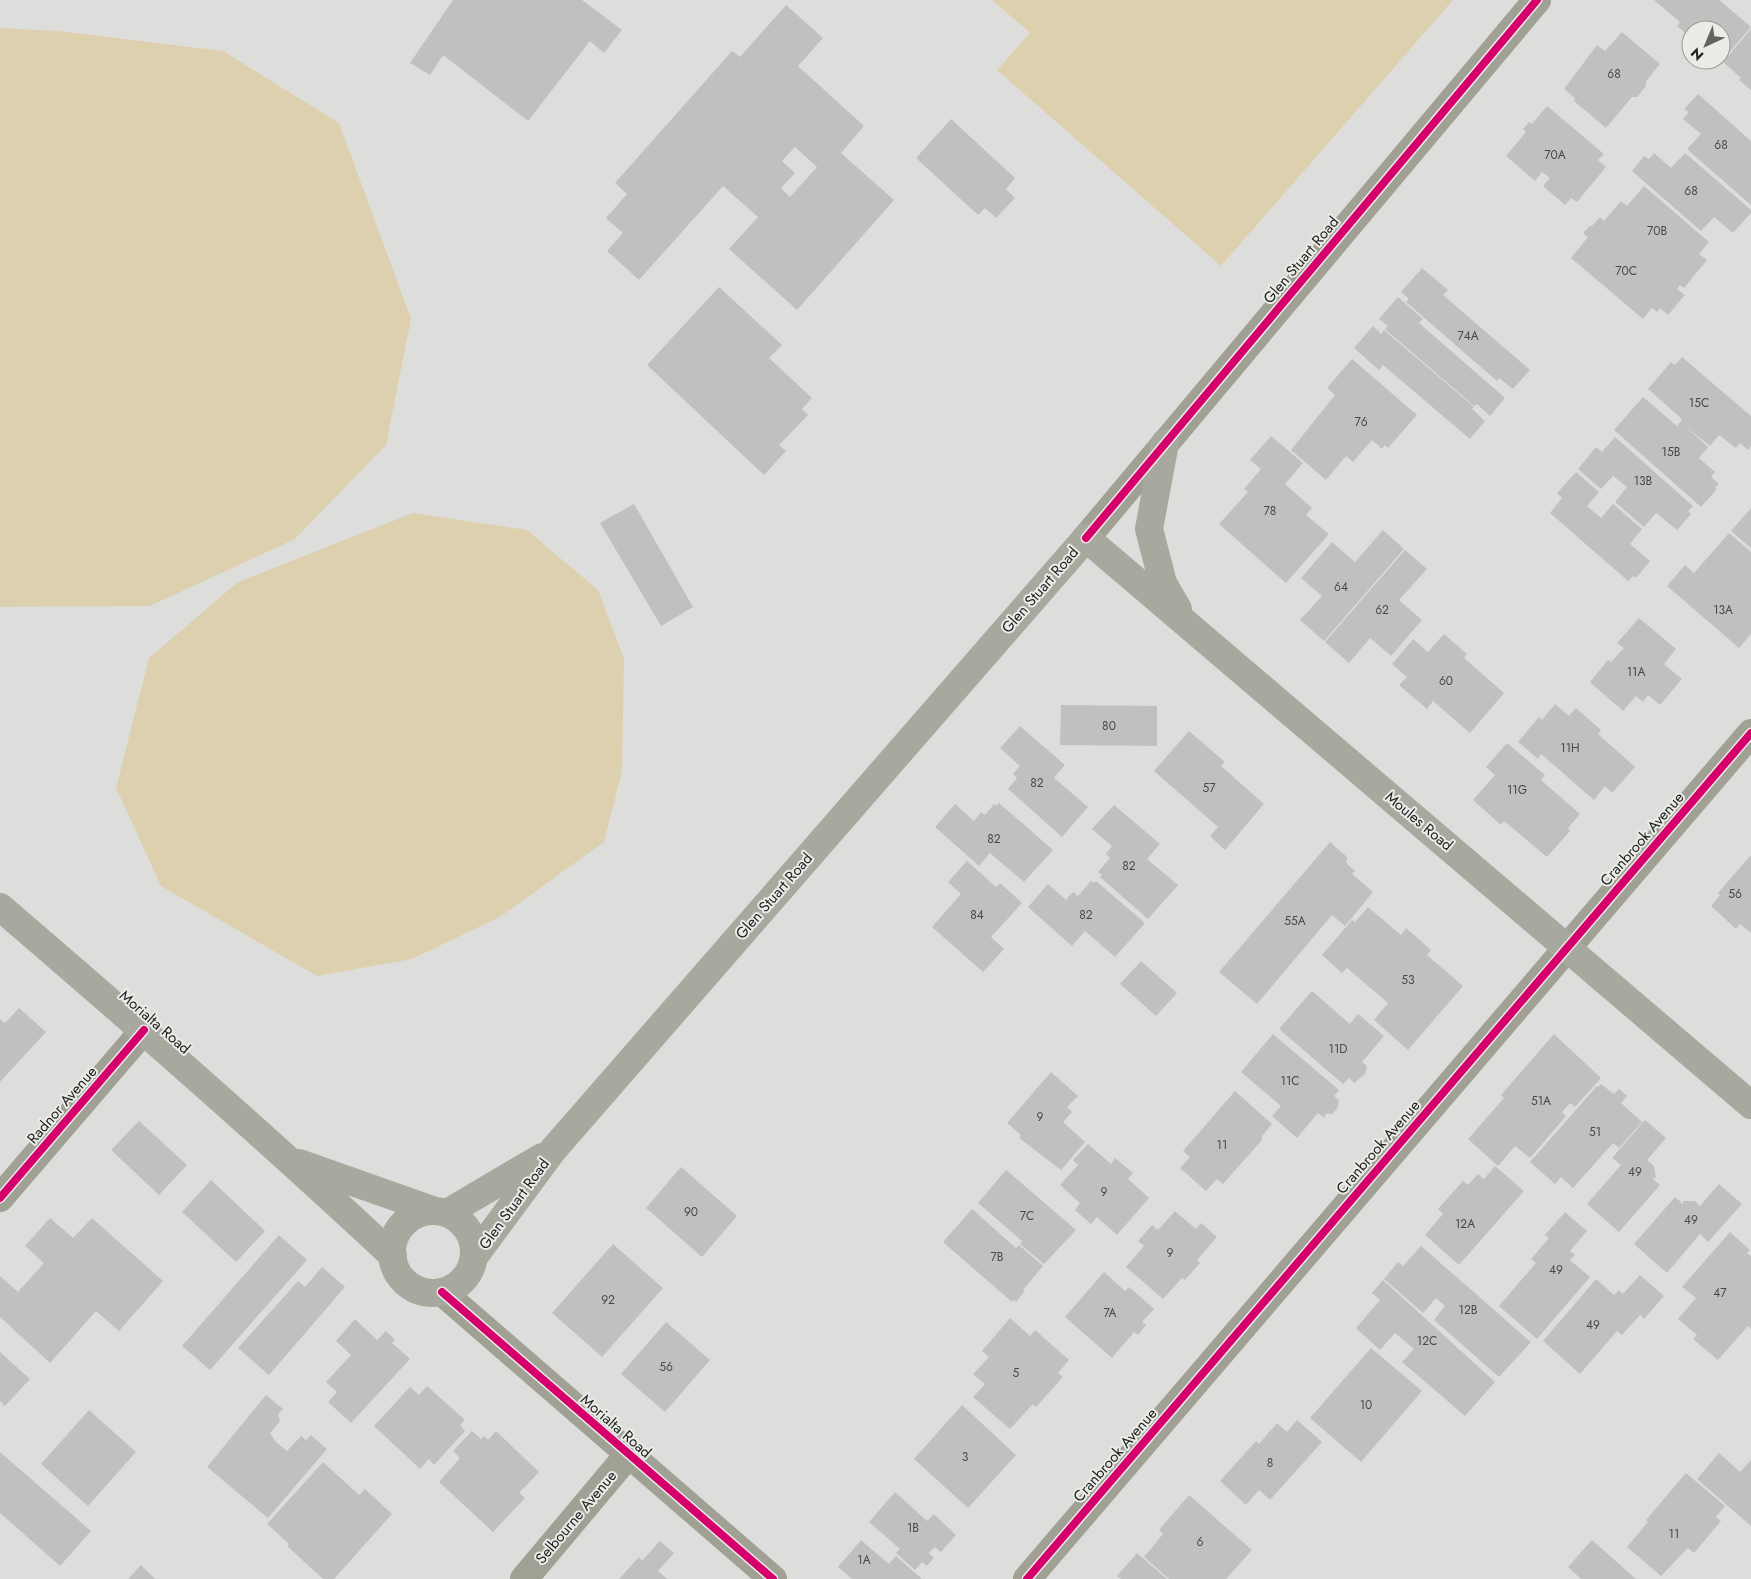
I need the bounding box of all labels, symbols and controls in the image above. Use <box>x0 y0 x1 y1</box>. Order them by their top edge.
north arrow <box>1681 20 1731 70</box>
text: N <box>1686 43 1708 65</box>
house number: 68 <box>1607 65 1621 83</box>
house number: 68 <box>1714 136 1728 154</box>
house number: 70A <box>1544 146 1566 164</box>
house number: 68 <box>1684 182 1698 200</box>
street label: Glen Stuart Road <box>1258 212 1344 308</box>
house number: 70B <box>1647 222 1667 240</box>
house number: 70C <box>1615 262 1637 280</box>
house number: 74A <box>1457 327 1479 345</box>
house number: 15C <box>1689 394 1709 412</box>
house number: 76 <box>1354 413 1368 431</box>
house number: 15B <box>1662 443 1681 461</box>
house number: 13B <box>1634 472 1653 490</box>
house number: 78 <box>1264 502 1276 520</box>
street label: Glen Stuart Road <box>996 542 1084 638</box>
house number: 64 <box>1334 578 1348 596</box>
house number: 62 <box>1375 601 1389 619</box>
house number: 13A <box>1713 601 1733 619</box>
house number: 11A <box>1627 663 1645 681</box>
house number: 60 <box>1439 672 1453 690</box>
house number: 80 <box>1102 717 1116 735</box>
house number: 11H <box>1560 739 1580 757</box>
house number: 82 <box>1030 774 1044 792</box>
house number: 57 <box>1202 779 1216 797</box>
house number: 11G <box>1507 781 1527 799</box>
street label: Moules Road <box>1380 786 1458 856</box>
street label: Cranbrook Avenue <box>1595 787 1689 891</box>
house number: 82 <box>987 830 1001 848</box>
street label: Glen Stuart Road <box>730 848 818 944</box>
house number: 82 <box>1122 857 1136 875</box>
house number: 56 <box>1728 885 1742 903</box>
house number: 84 <box>970 906 984 924</box>
house number: 82 <box>1079 906 1093 924</box>
house number: 55A <box>1284 912 1306 930</box>
house number: 53 <box>1401 971 1415 989</box>
street label: Morialta Road <box>115 985 195 1059</box>
house number: 11D <box>1329 1040 1347 1058</box>
street label: Radnor Avenue <box>22 1061 102 1149</box>
house number: 11C <box>1280 1072 1300 1090</box>
house number: 51A <box>1531 1092 1551 1110</box>
street label: Cranbrook Avenue <box>1331 1095 1425 1199</box>
house number: 9 <box>1037 1108 1044 1126</box>
house number: 51 <box>1589 1123 1601 1141</box>
house number: 11 <box>1217 1136 1227 1154</box>
street label: Glen Stuart Road <box>473 1154 555 1254</box>
house number: 49 <box>1628 1163 1642 1181</box>
house number: 9 <box>1101 1183 1108 1201</box>
house number: 90 <box>684 1203 698 1221</box>
house number: 7C <box>1020 1207 1034 1225</box>
house number: 49 <box>1684 1211 1698 1229</box>
house number: 12A <box>1455 1215 1475 1233</box>
house number: 9 <box>1167 1244 1174 1262</box>
house number: 7B <box>991 1248 1004 1266</box>
house number: 49 <box>1549 1261 1563 1279</box>
house number: 47 <box>1713 1284 1727 1302</box>
house number: 92 <box>601 1291 615 1309</box>
house number: 12B <box>1459 1301 1478 1319</box>
house number: 7A <box>1103 1304 1117 1322</box>
house number: 49 <box>1586 1316 1600 1334</box>
house number: 12C <box>1417 1332 1437 1350</box>
house number: 56 <box>659 1358 673 1376</box>
house number: 5 <box>1013 1364 1020 1382</box>
street label: Morialta Road <box>576 1389 656 1463</box>
house number: 10 <box>1360 1396 1372 1414</box>
street label: Cranbrook Avenue <box>1068 1403 1162 1507</box>
house number: 3 <box>962 1448 969 1466</box>
house number: 8 <box>1267 1454 1273 1472</box>
street label: Selbourne Avenue <box>530 1465 622 1568</box>
house number: 1B <box>907 1519 919 1537</box>
house number: 11 <box>1669 1525 1679 1543</box>
house number: 6 <box>1197 1533 1204 1551</box>
house number: 1A <box>857 1551 871 1569</box>

